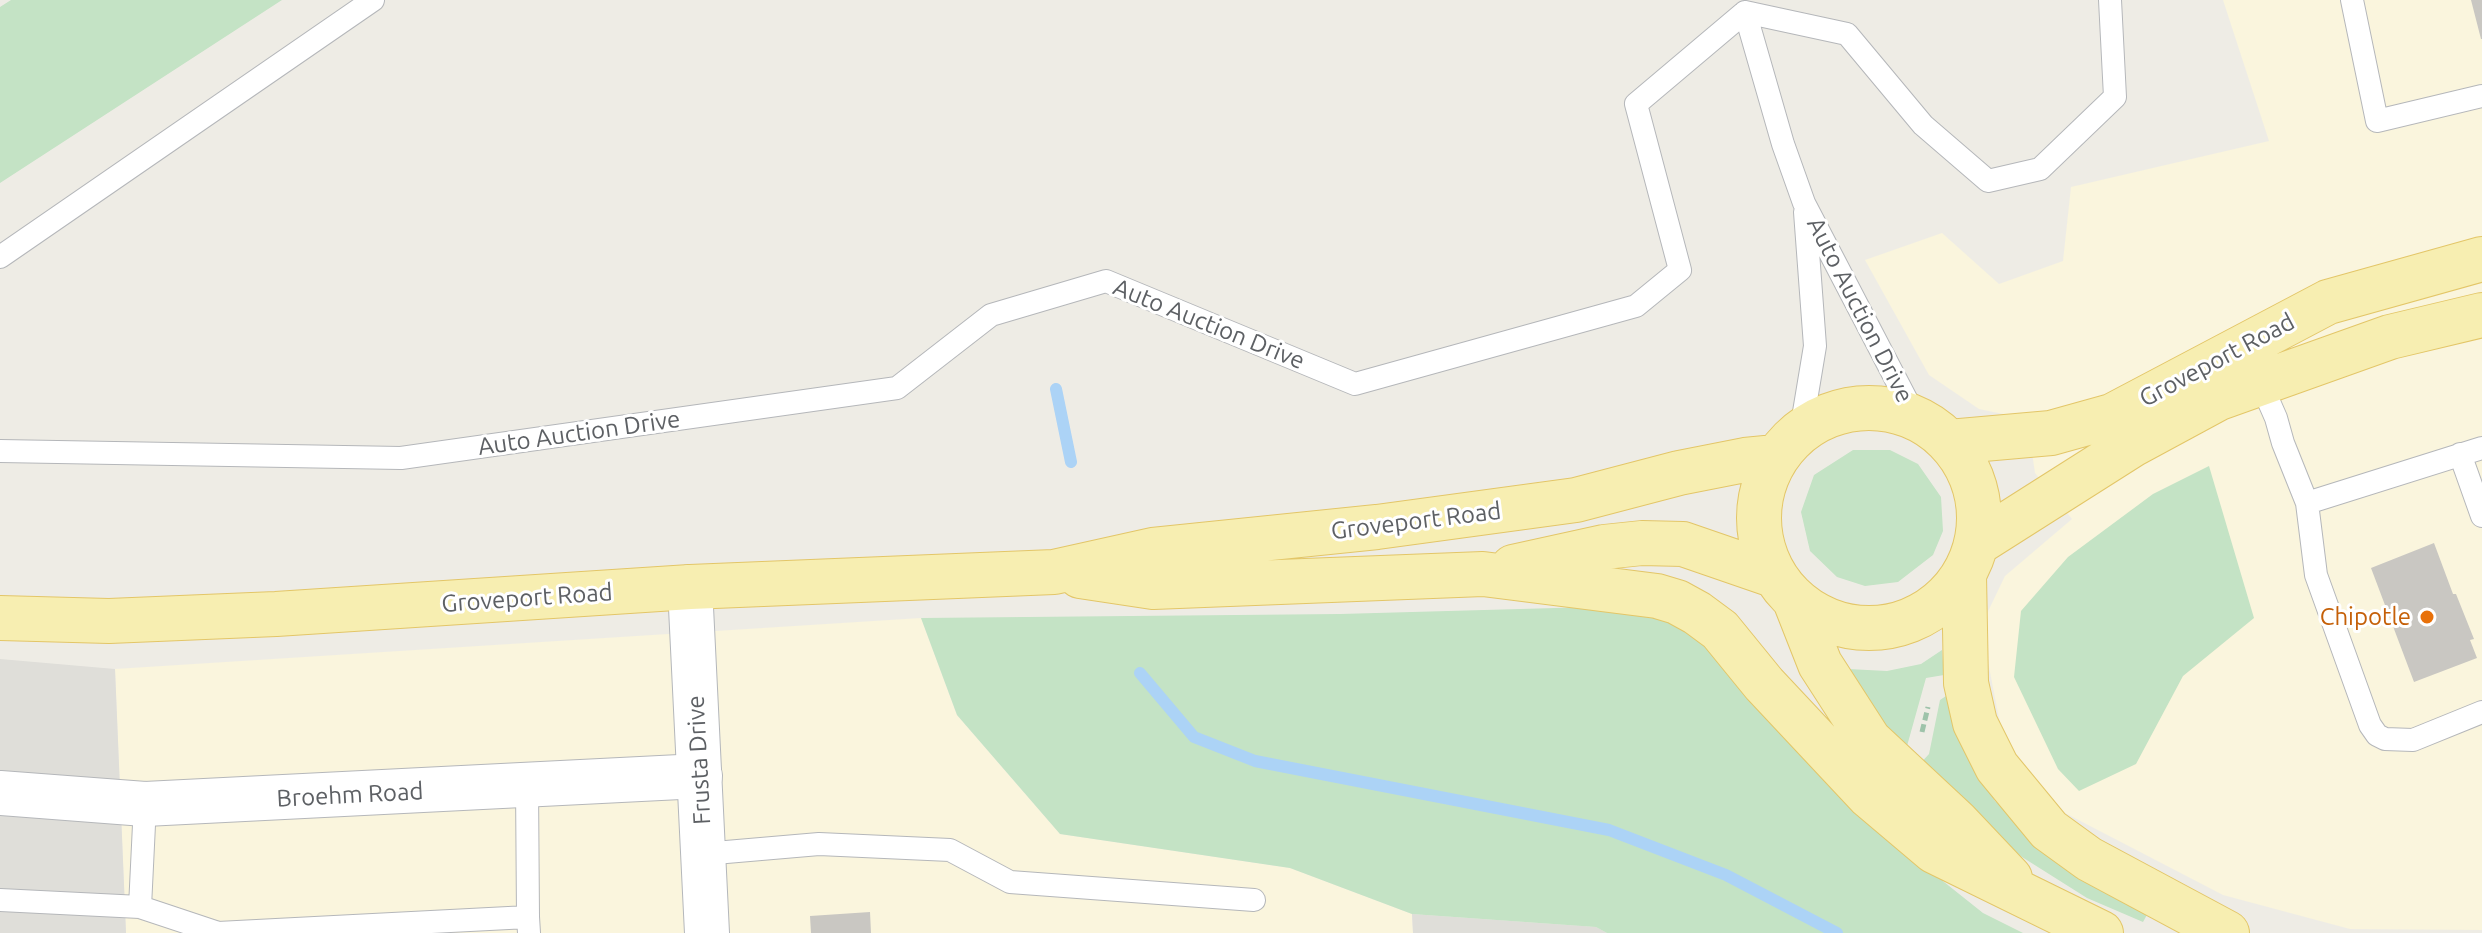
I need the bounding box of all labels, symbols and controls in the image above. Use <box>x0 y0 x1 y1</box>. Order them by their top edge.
street label: Auto Auction Drive <box>1801 213 1919 407</box>
street label: Auto Auction Drive <box>1109 272 1309 376</box>
street label: Groveport Road <box>2135 307 2299 413</box>
street label: Auto Auction Drive <box>476 405 682 461</box>
street label: Groveport Road <box>1329 496 1503 546</box>
street label: Groveport Road <box>441 578 613 618</box>
place label: Chipotle <box>2320 603 2411 631</box>
marker: Chipotle <box>2418 608 2436 626</box>
street label: Frusta Drive <box>681 695 717 825</box>
street label: Broehm Road <box>276 777 424 813</box>

